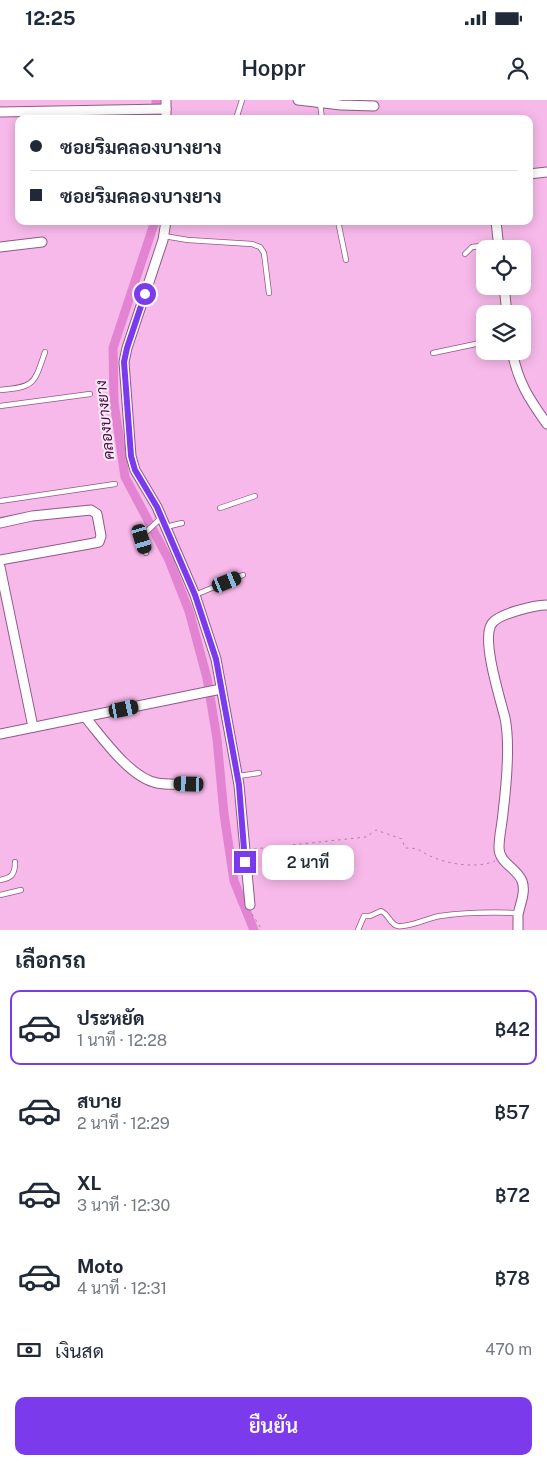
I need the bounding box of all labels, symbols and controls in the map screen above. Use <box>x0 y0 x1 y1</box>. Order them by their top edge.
text: 12:25 <box>25 7 76 29</box>
icon: back <box>15 54 43 82</box>
icon: person <box>504 54 532 82</box>
text: Hoppr <box>241 55 306 81</box>
text: ซอยริมคลองบางยาง <box>60 136 222 158</box>
text: ซอยริมคลองบางยาง <box>60 185 222 207</box>
map controls <box>476 240 531 360</box>
button: locate <box>476 240 531 295</box>
route start <box>134 283 156 305</box>
button: layers <box>476 305 531 360</box>
water label: คลองบางยาง <box>92 379 117 461</box>
car <box>130 522 153 556</box>
car <box>210 569 243 595</box>
car <box>107 699 140 719</box>
car <box>173 776 204 792</box>
callout: 2 นาที <box>262 844 355 880</box>
route end <box>234 851 256 873</box>
text: 2 นาที <box>287 853 329 872</box>
text: เลือกรถ <box>15 947 86 973</box>
icon: car <box>17 1005 62 1050</box>
text: ประหยัด <box>77 1007 145 1029</box>
text: ฿42 <box>495 1018 530 1040</box>
text: 1 นาที · 12:28 <box>77 1031 167 1050</box>
icon: car <box>17 1088 62 1133</box>
text: สบาย <box>77 1090 122 1112</box>
text: ฿57 <box>494 1101 530 1123</box>
text: 2 นาที · 12:29 <box>77 1114 170 1133</box>
icon: car <box>17 1171 62 1216</box>
text: XL <box>77 1172 102 1194</box>
text: ฿72 <box>495 1184 530 1206</box>
text: 3 นาที · 12:30 <box>77 1196 170 1215</box>
icon: car <box>17 1254 62 1299</box>
text: Moto <box>77 1255 123 1277</box>
text: ฿78 <box>495 1267 530 1289</box>
text: 4 นาที · 12:31 <box>77 1279 167 1298</box>
icon: cash <box>15 1336 43 1364</box>
text: เงินสด <box>55 1340 104 1362</box>
text: 470 m <box>485 1340 532 1359</box>
button: ยืนยัน <box>15 1397 532 1455</box>

